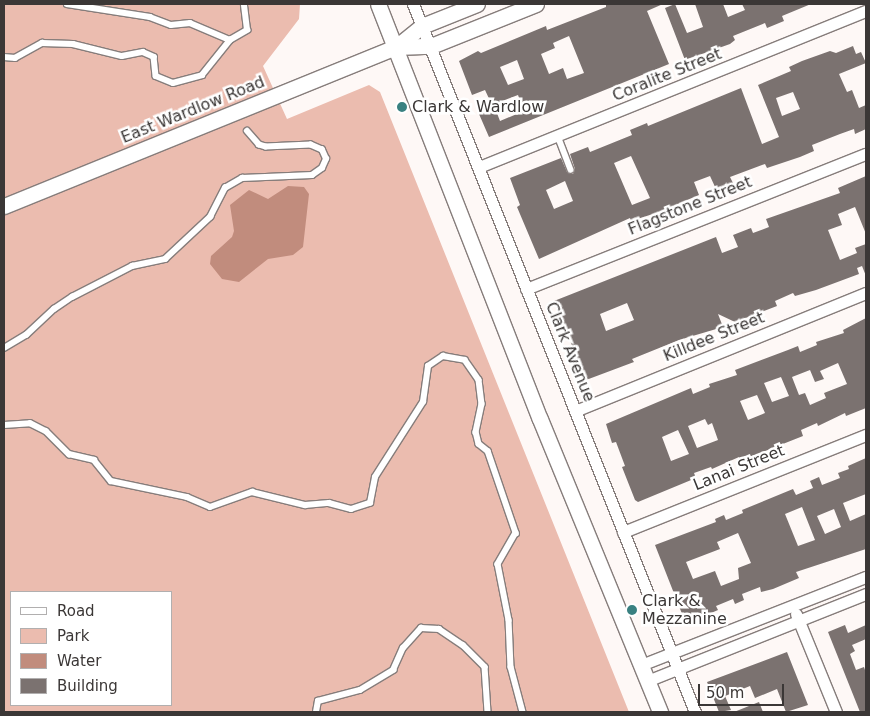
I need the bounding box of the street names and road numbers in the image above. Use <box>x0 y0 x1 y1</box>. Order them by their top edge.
street label: Coralite Street <box>610 44 724 106</box>
street label: East Wardlow Road <box>118 72 268 148</box>
street label: Flagstone Street <box>625 172 755 240</box>
street label: Clark Avenue <box>541 299 599 405</box>
street label: Killdee Street <box>661 308 767 366</box>
street label: Lanai Street <box>691 441 787 495</box>

